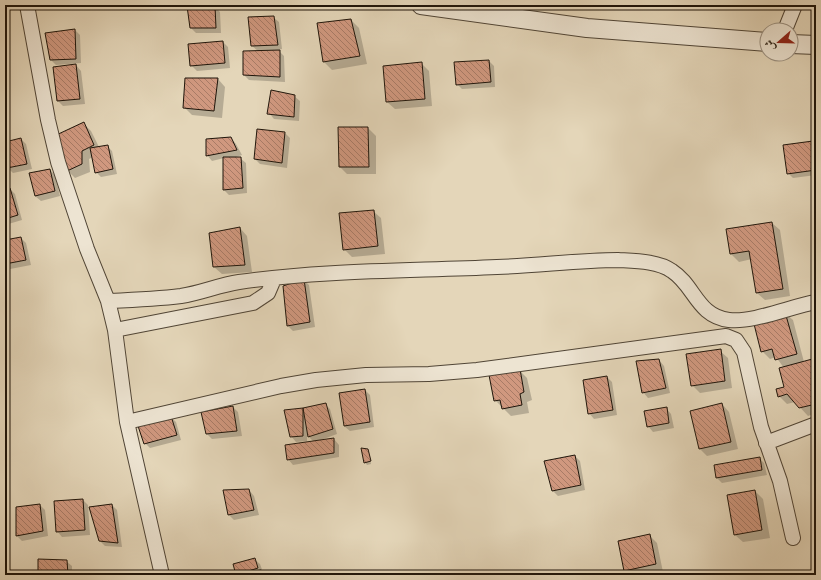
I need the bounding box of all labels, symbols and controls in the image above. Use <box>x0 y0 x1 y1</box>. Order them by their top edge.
north arrow <box>759 22 799 62</box>
text: ش <box>762 37 779 53</box>

